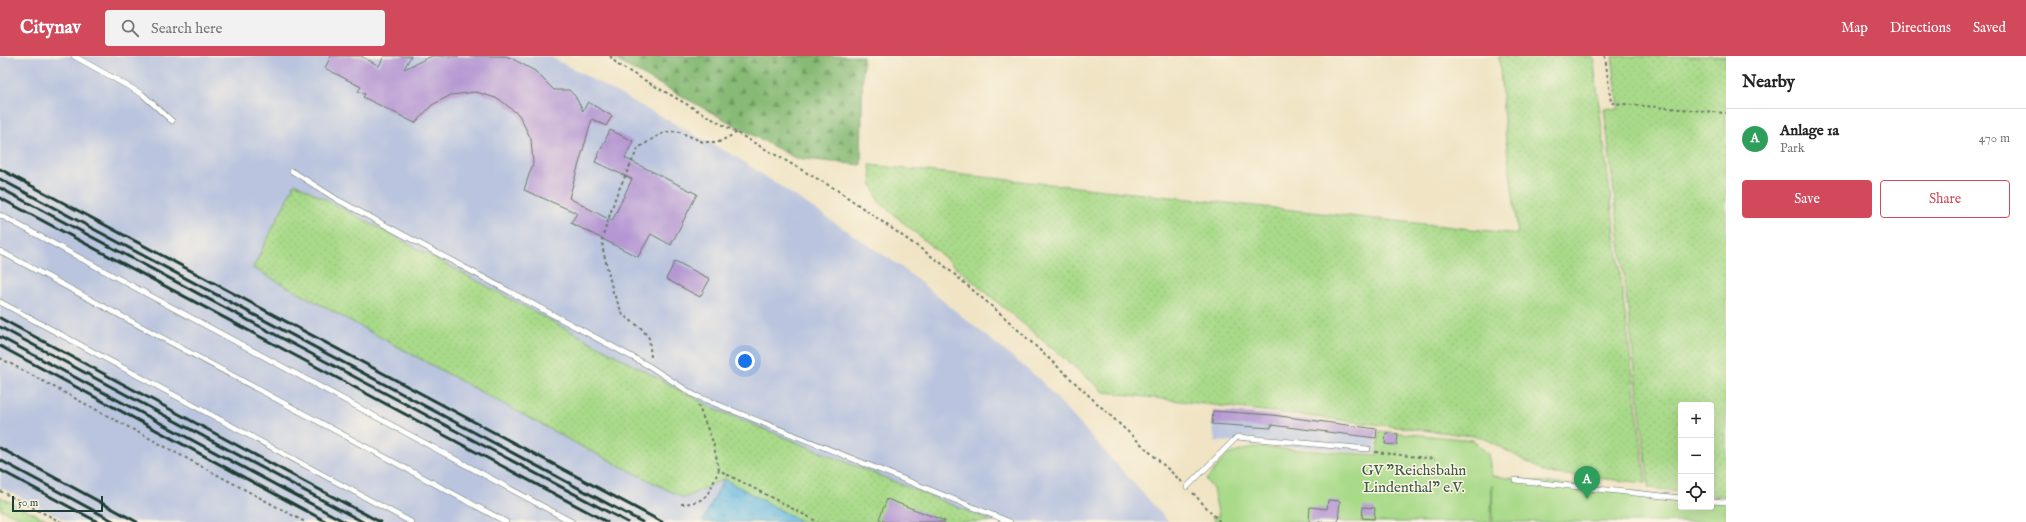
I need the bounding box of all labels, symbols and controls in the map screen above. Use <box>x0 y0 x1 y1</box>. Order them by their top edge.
search box <box>105 10 385 46</box>
text: Citynav <box>20 16 81 40</box>
icon: search <box>119 17 141 39</box>
text: Search here <box>151 19 222 38</box>
text: Map <box>1841 19 1868 37</box>
text: Directions <box>1890 19 1951 37</box>
text: Saved <box>1973 19 2006 37</box>
text: Nearby <box>1742 72 1795 93</box>
text: Anlage 1a <box>1780 121 1839 140</box>
text: A <box>1751 130 1759 147</box>
text: 470 m <box>1979 130 2010 147</box>
text: Park <box>1780 140 1805 157</box>
button: Save <box>1742 180 1872 218</box>
button: Share <box>1880 180 2010 218</box>
your location <box>735 351 755 371</box>
map controls <box>1678 402 1714 510</box>
button: + <box>1678 402 1714 438</box>
button: − <box>1678 438 1714 474</box>
park label: GV "Reichsbahn Lindenthal" e.V. <box>1362 461 1466 497</box>
pin: A <box>1574 466 1600 499</box>
button: locate <box>1678 474 1714 510</box>
scale bar <box>12 494 103 513</box>
text: 50 m <box>18 496 38 510</box>

